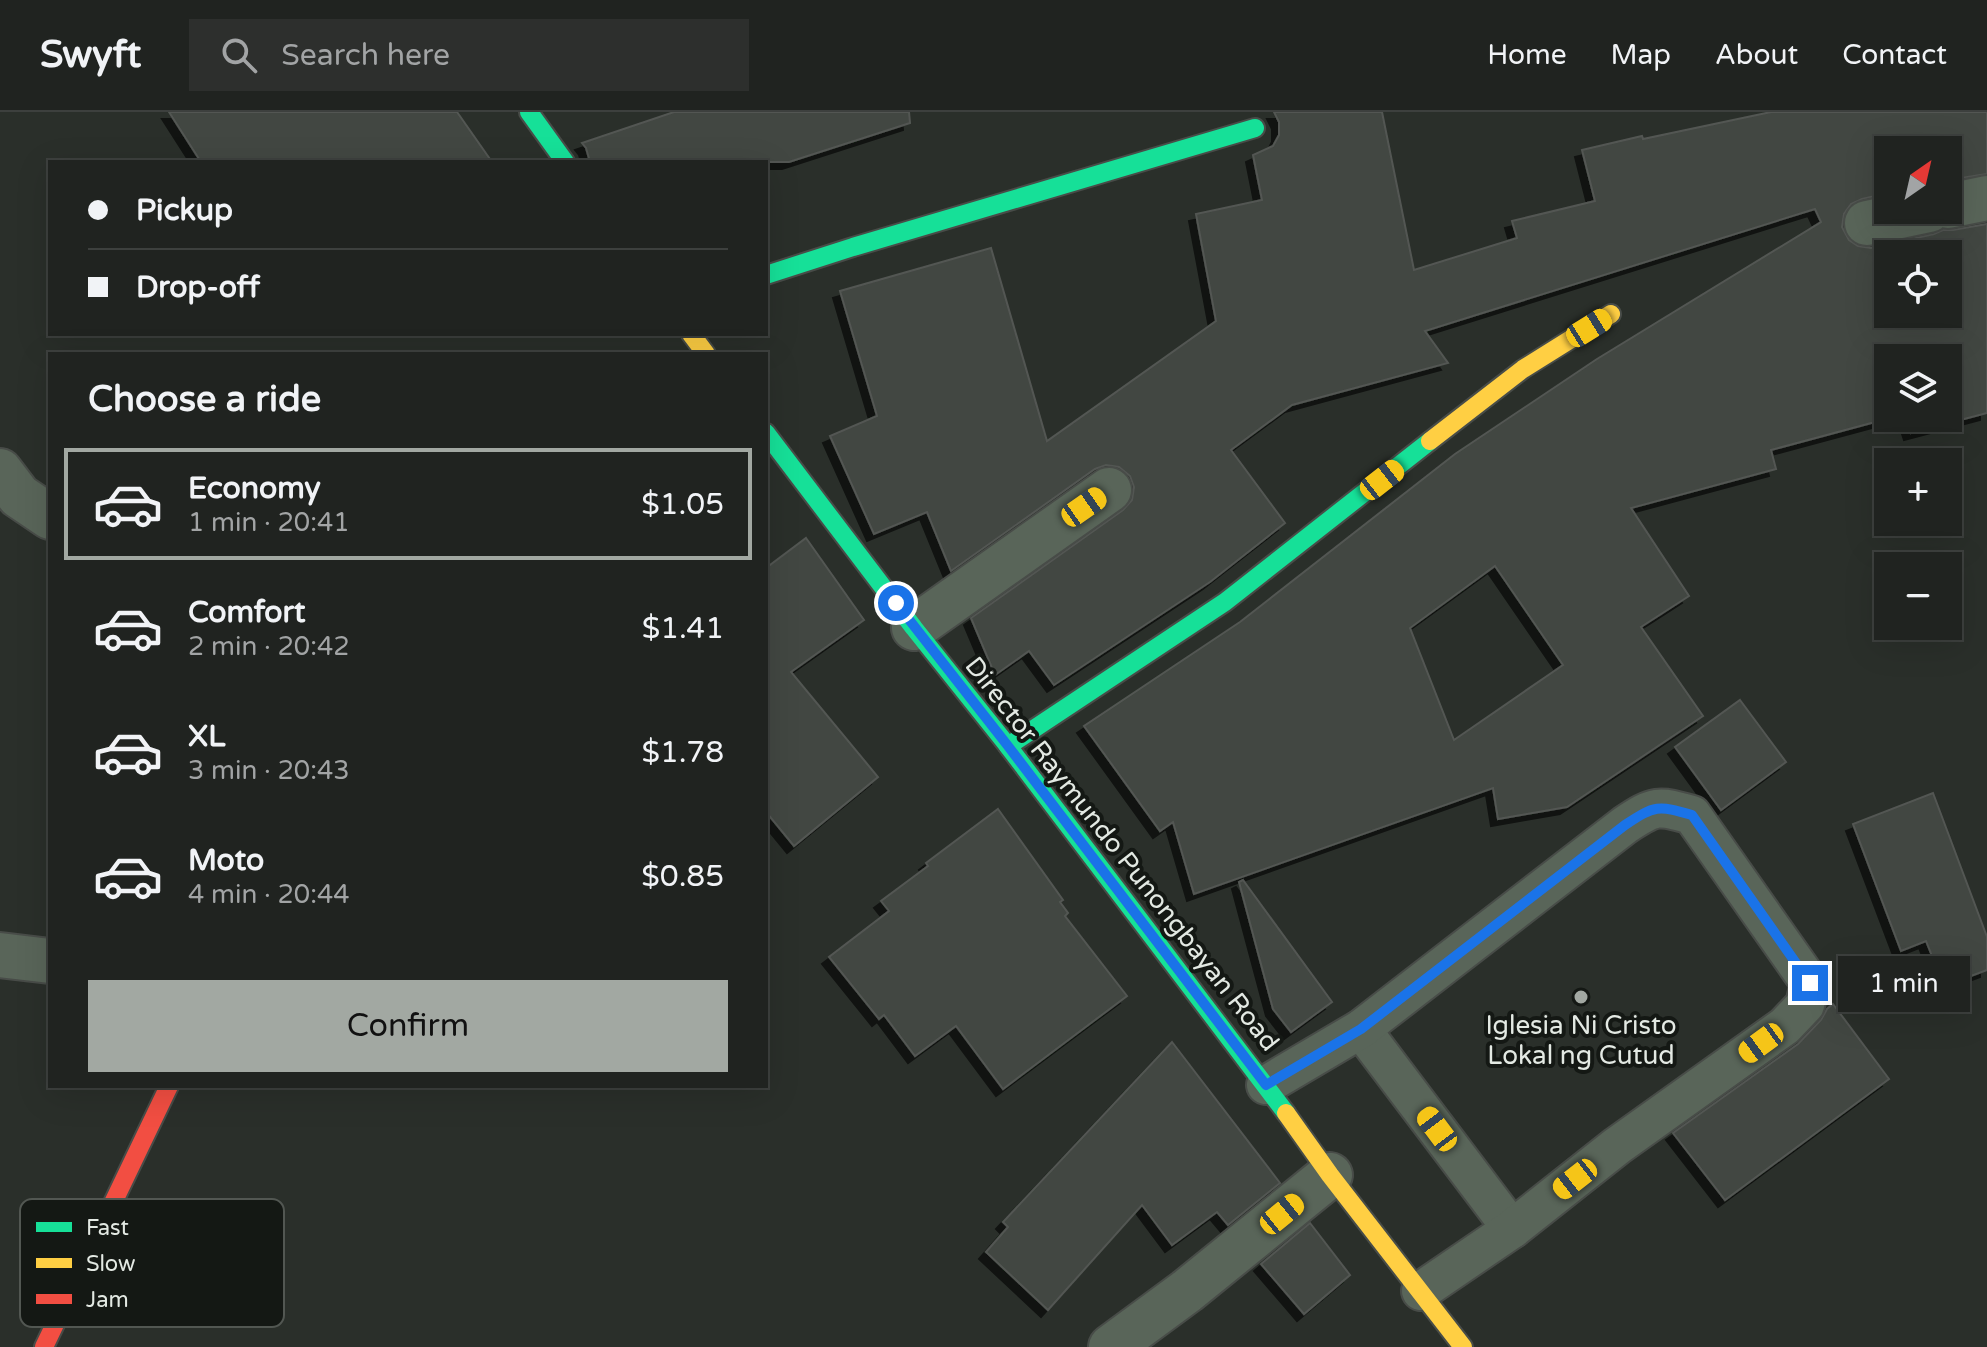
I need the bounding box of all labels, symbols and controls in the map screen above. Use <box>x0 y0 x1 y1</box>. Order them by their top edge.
search box <box>189 19 749 91</box>
text: Swyft <box>40 32 141 78</box>
icon: search <box>217 33 261 77</box>
text: Search here <box>281 37 450 74</box>
text: Home <box>1487 38 1567 72</box>
text: Map <box>1611 38 1671 72</box>
text: About <box>1715 38 1798 72</box>
text: Contact <box>1842 38 1947 72</box>
north arrow <box>1874 136 1962 224</box>
map controls <box>1874 136 1962 640</box>
text: Pickup <box>136 192 233 229</box>
button: locate <box>1874 240 1962 328</box>
text: Drop-off <box>136 269 260 306</box>
car <box>1562 305 1616 351</box>
button: layers <box>1874 344 1962 432</box>
text: Choose a ride <box>88 378 321 421</box>
button: + <box>1874 448 1962 536</box>
car <box>1356 456 1408 504</box>
icon: car <box>92 468 164 540</box>
text: Economy <box>188 470 321 507</box>
car <box>1057 483 1111 531</box>
text: $1.05 <box>641 486 724 523</box>
text: 1 min · 20:41 <box>188 507 350 538</box>
button: − <box>1874 552 1962 640</box>
route start <box>878 585 914 621</box>
icon: car <box>92 592 164 664</box>
text: Comfort <box>188 594 306 631</box>
text: $1.41 <box>642 610 724 647</box>
text: 2 min · 20:42 <box>188 631 350 662</box>
street label: Director Raymundo Punongbayan Road <box>958 651 1286 1057</box>
icon: car <box>92 716 164 788</box>
text: XL <box>188 718 225 755</box>
text: $1.78 <box>642 734 724 771</box>
text: 3 min · 20:43 <box>188 755 350 786</box>
icon: car <box>92 840 164 912</box>
text: Moto <box>188 842 264 879</box>
text: $0.85 <box>641 858 724 895</box>
text: 4 min · 20:44 <box>188 879 350 910</box>
callout: 1 min <box>1838 955 1970 1011</box>
route end <box>1792 965 1828 1001</box>
text: 1 min <box>1869 968 1939 999</box>
button: Confirm <box>88 980 728 1072</box>
marker: Iglesia Ni Cristo Lokal ng Cutud <box>1572 988 1590 1006</box>
place label: Iglesia Ni Cristo Lokal ng Cutud <box>1485 1010 1677 1071</box>
car <box>1735 1019 1787 1067</box>
car <box>1413 1103 1461 1155</box>
car <box>1549 1155 1601 1203</box>
car <box>1256 1190 1308 1238</box>
legend <box>20 1199 284 1327</box>
text: Fast <box>86 1215 129 1241</box>
text: Slow <box>86 1251 136 1277</box>
text: Jam <box>86 1287 129 1313</box>

